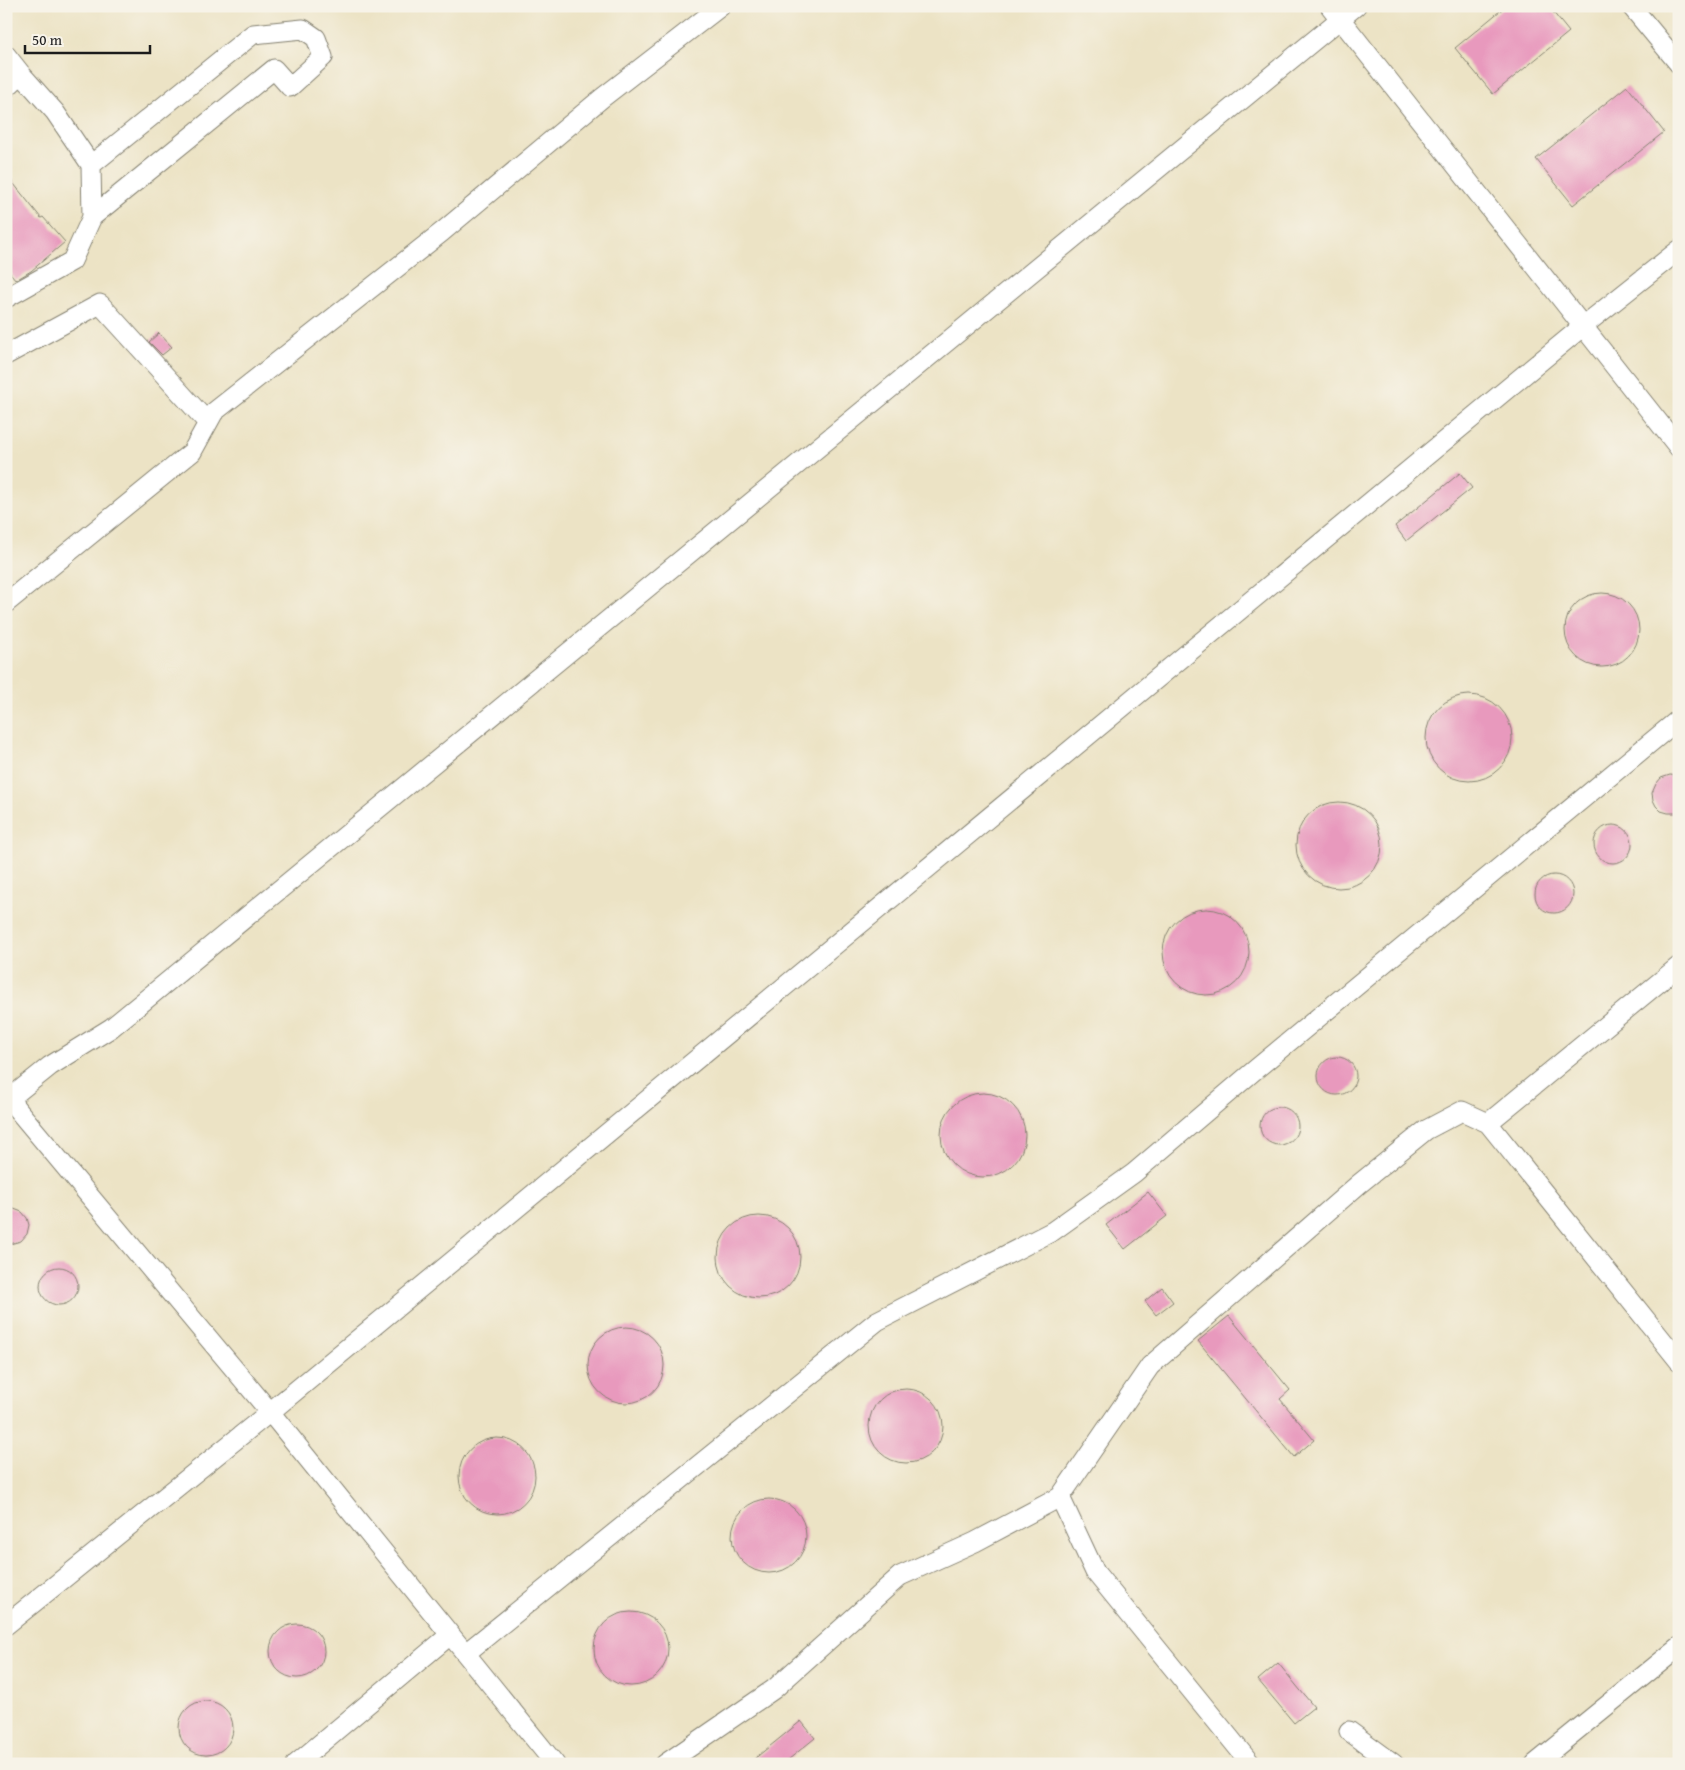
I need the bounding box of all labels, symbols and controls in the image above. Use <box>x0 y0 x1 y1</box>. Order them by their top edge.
scale bar <box>25 22 150 54</box>
text: 50 m <box>32 29 63 50</box>

